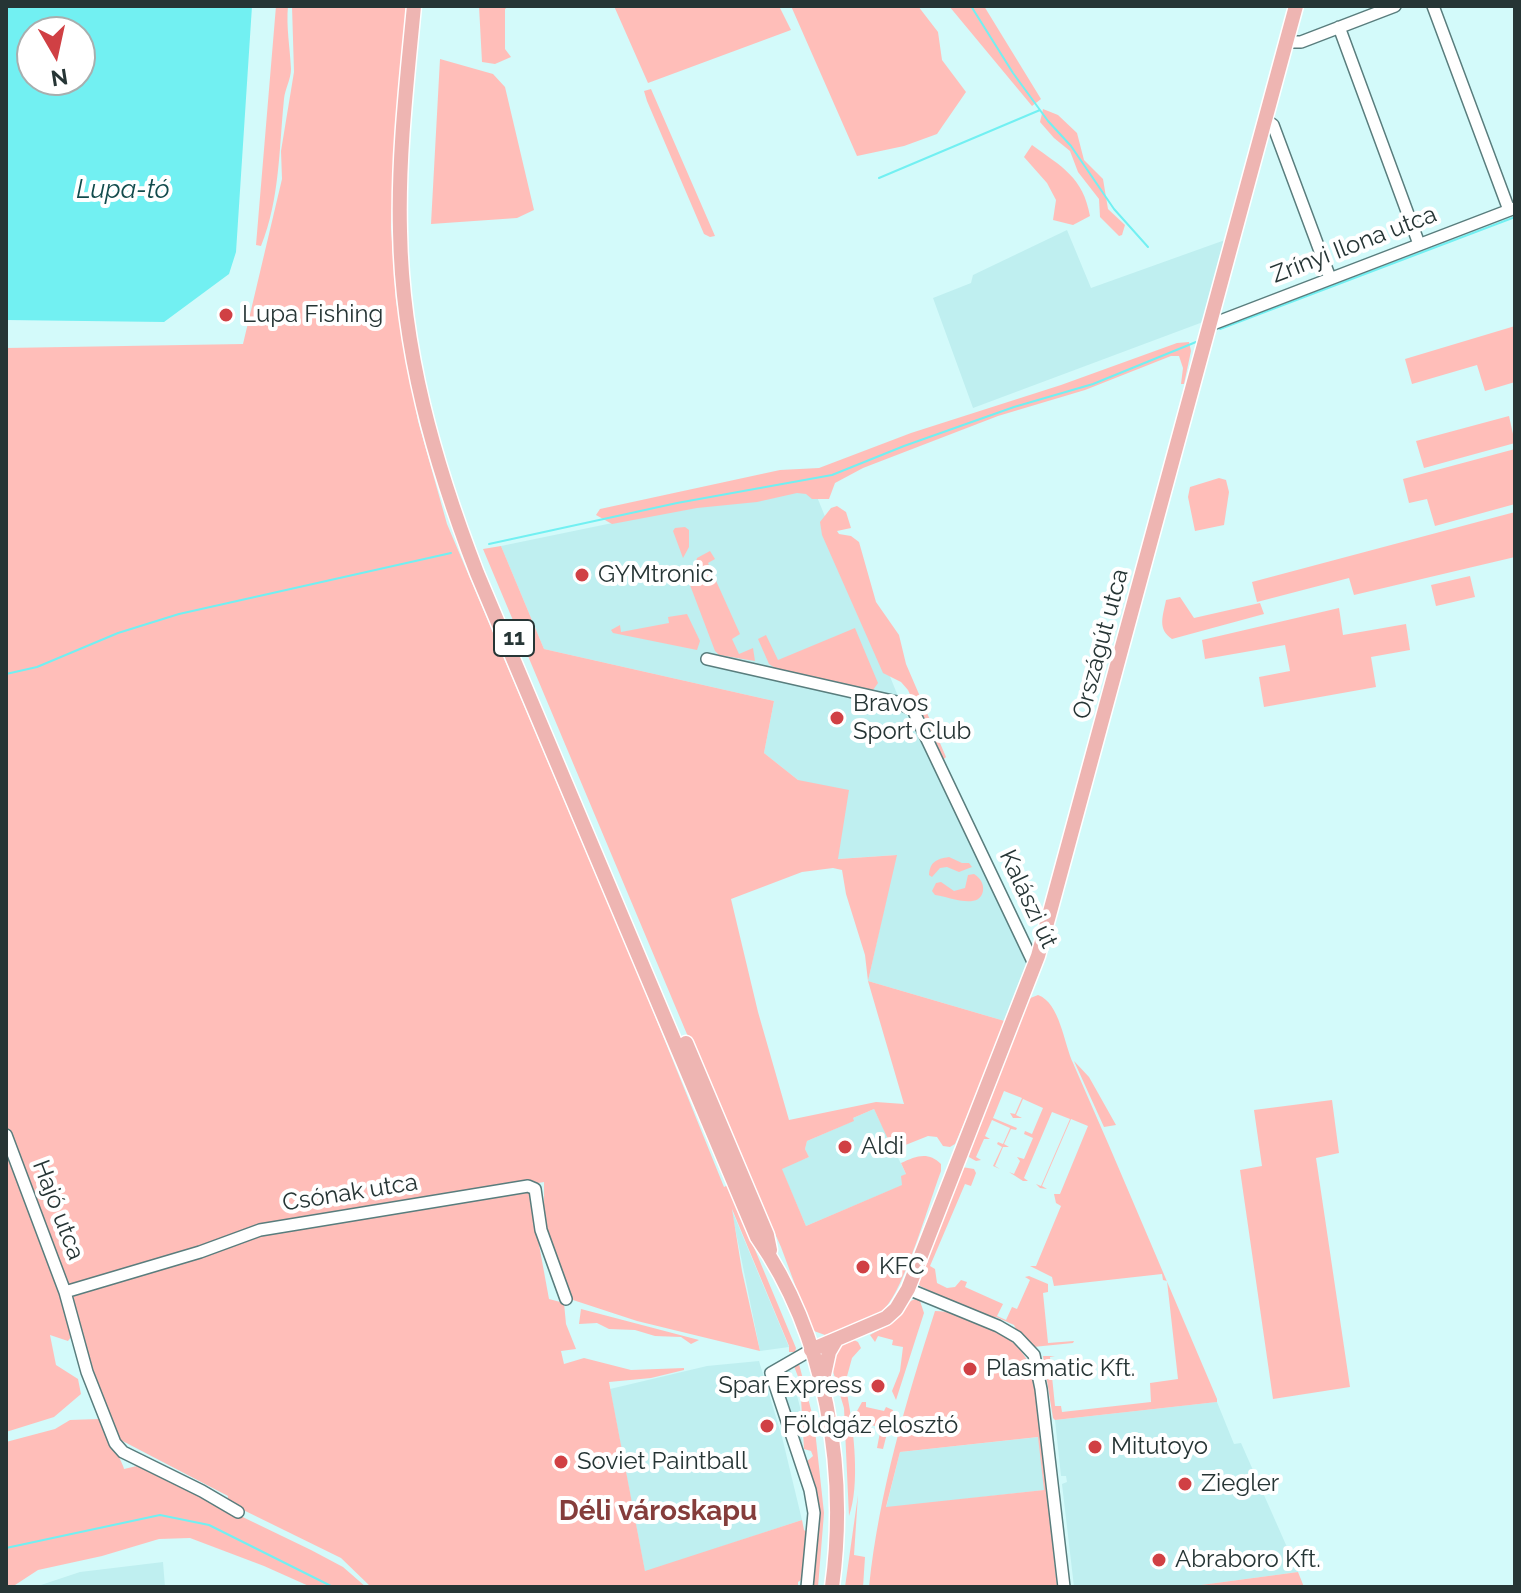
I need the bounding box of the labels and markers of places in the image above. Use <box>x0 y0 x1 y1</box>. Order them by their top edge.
place label: Lupa Fishing <box>242 301 383 329</box>
marker: Lupa Fishing <box>217 306 235 324</box>
place label: GYMtronic <box>598 561 714 589</box>
marker: GYMtronic <box>573 566 591 584</box>
place label: Bravos Sport Club <box>853 690 971 746</box>
marker: Bravos Sport Club <box>828 709 846 727</box>
place label: Aldi <box>861 1133 904 1161</box>
marker: Aldi <box>836 1138 854 1156</box>
place label: KFC <box>879 1253 925 1281</box>
marker: KFC <box>854 1258 872 1276</box>
place label: Plasmatic Kft. <box>986 1355 1135 1383</box>
marker: Plasmatic Kft. <box>961 1360 979 1378</box>
place label: Spar Express <box>718 1372 862 1400</box>
marker: Spar Express <box>869 1377 887 1395</box>
place label: Földgáz elosztó <box>783 1412 958 1440</box>
marker: Földgáz elosztó <box>758 1417 776 1435</box>
place label: Mitutoyo <box>1111 1433 1208 1461</box>
marker: Mitutoyo <box>1086 1438 1104 1456</box>
place label: Soviet Paintball <box>577 1448 748 1476</box>
marker: Soviet Paintball <box>552 1453 570 1471</box>
place label: Ziegler <box>1201 1470 1279 1498</box>
marker: Ziegler <box>1176 1475 1194 1493</box>
place label: Abraboro Kft. <box>1175 1546 1321 1574</box>
marker: Abraboro Kft. <box>1150 1551 1168 1569</box>

